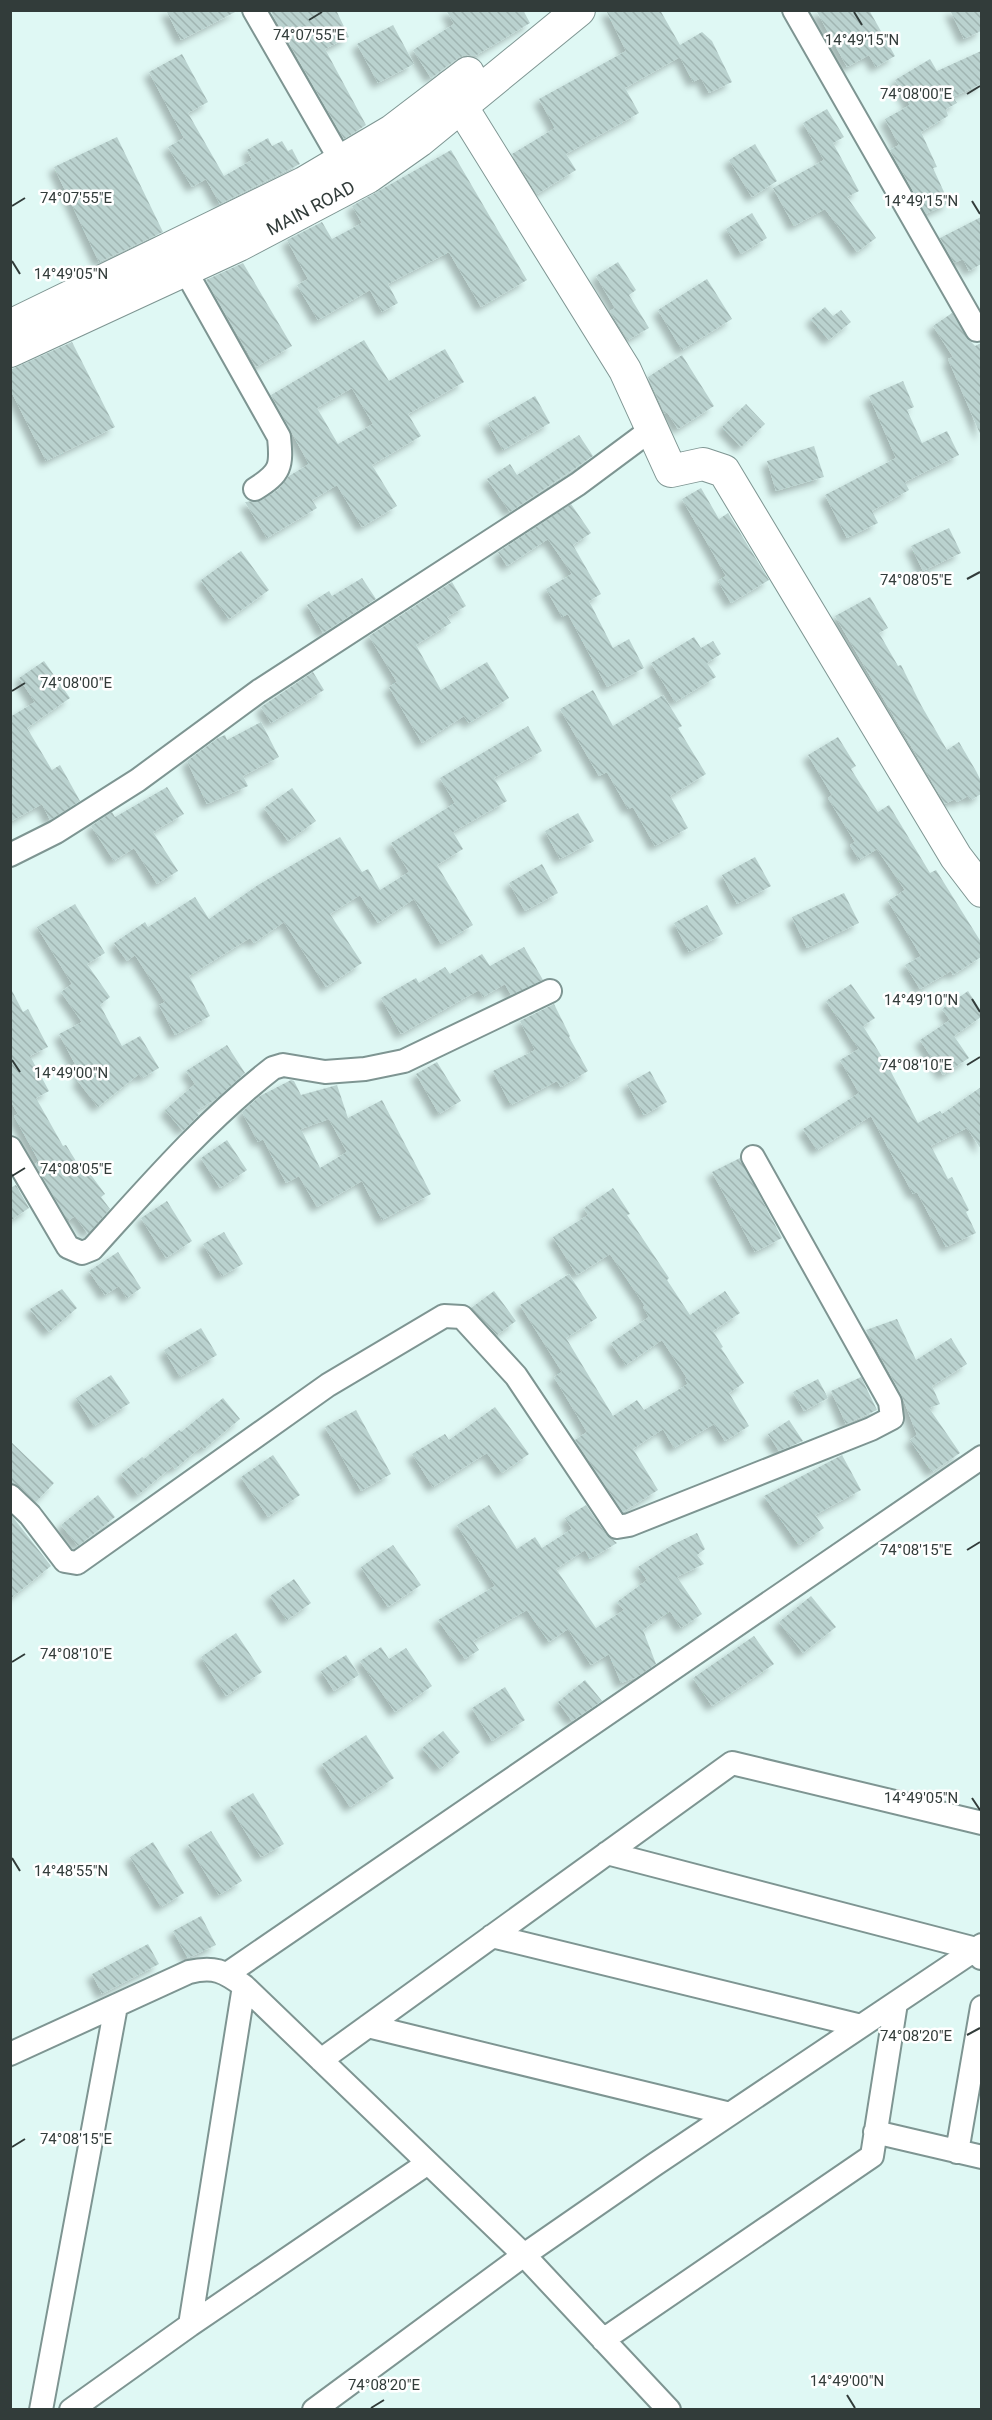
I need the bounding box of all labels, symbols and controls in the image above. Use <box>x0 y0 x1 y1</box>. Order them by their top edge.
text: 74°07'55"E <box>273 26 346 44</box>
text: 14°49'15"N <box>825 31 899 49</box>
text: 74°08'00"E <box>880 85 953 103</box>
street label: MAIN ROAD <box>263 176 358 239</box>
text: 74°07'55"E <box>40 189 113 207</box>
text: 14°49'15"N <box>884 192 958 210</box>
text: 14°49'05"N <box>34 265 108 283</box>
text: 74°08'05"E <box>880 571 953 589</box>
text: 74°08'00"E <box>40 674 113 692</box>
text: 14°49'10"N <box>884 991 958 1009</box>
text: 74°08'10"E <box>880 1056 953 1074</box>
text: 14°49'00"N <box>34 1064 108 1082</box>
text: 74°08'05"E <box>40 1160 113 1178</box>
text: 74°08'15"E <box>880 1541 953 1559</box>
text: 74°08'10"E <box>40 1645 113 1663</box>
text: 14°49'05"N <box>884 1789 958 1807</box>
text: 14°48'55"N <box>34 1862 108 1880</box>
text: 74°08'20"E <box>880 2027 953 2045</box>
text: 74°08'15"E <box>40 2130 113 2148</box>
text: 14°49'00"N <box>810 2372 884 2390</box>
text: 74°08'20"E <box>348 2376 421 2394</box>

